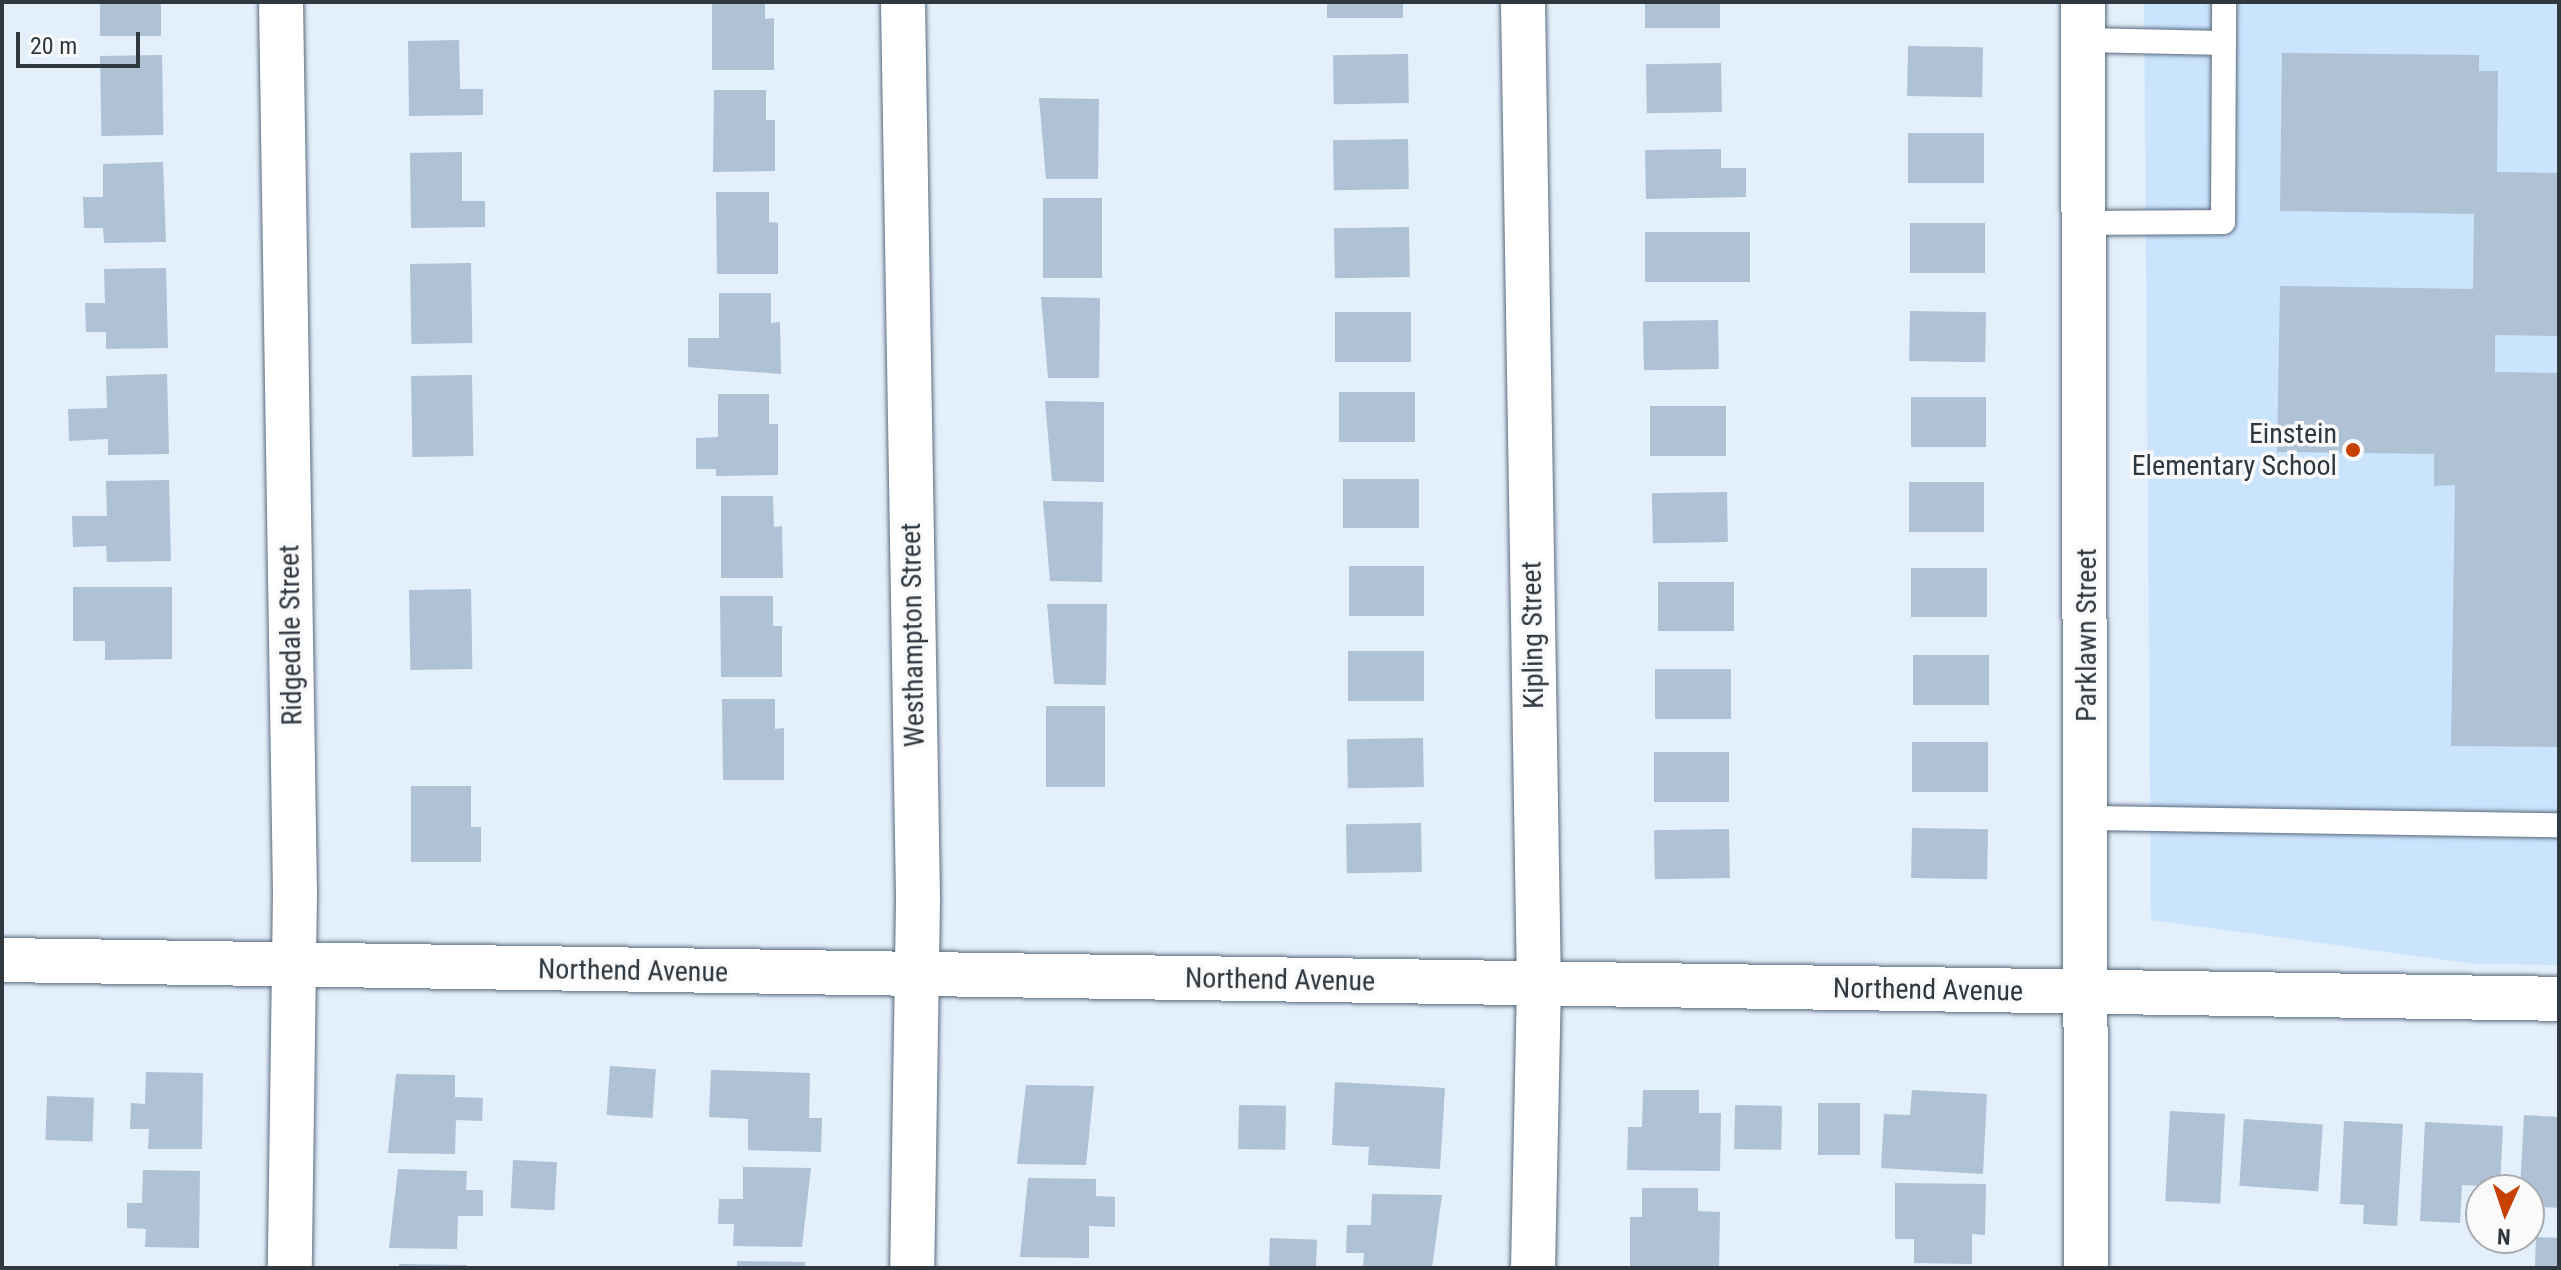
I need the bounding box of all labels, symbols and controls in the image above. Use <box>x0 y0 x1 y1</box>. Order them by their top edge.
scale bar <box>20 16 144 66</box>
text: 20 m <box>30 32 77 60</box>
place label: Einstein Elementary School <box>2132 417 2337 483</box>
marker: Einstein Elementary School <box>2344 441 2362 459</box>
street label: Westhampton Street <box>894 522 932 748</box>
street label: Ridgedale Street <box>273 544 309 726</box>
street label: Parklawn Street <box>2070 548 2104 722</box>
street label: Kipling Street <box>1515 561 1551 709</box>
street label: Northend Avenue <box>538 953 728 989</box>
street label: Northend Avenue <box>1185 962 1375 998</box>
street label: Northend Avenue <box>1833 972 2023 1008</box>
north arrow <box>2465 1174 2545 1254</box>
text: N <box>2496 1224 2511 1249</box>

